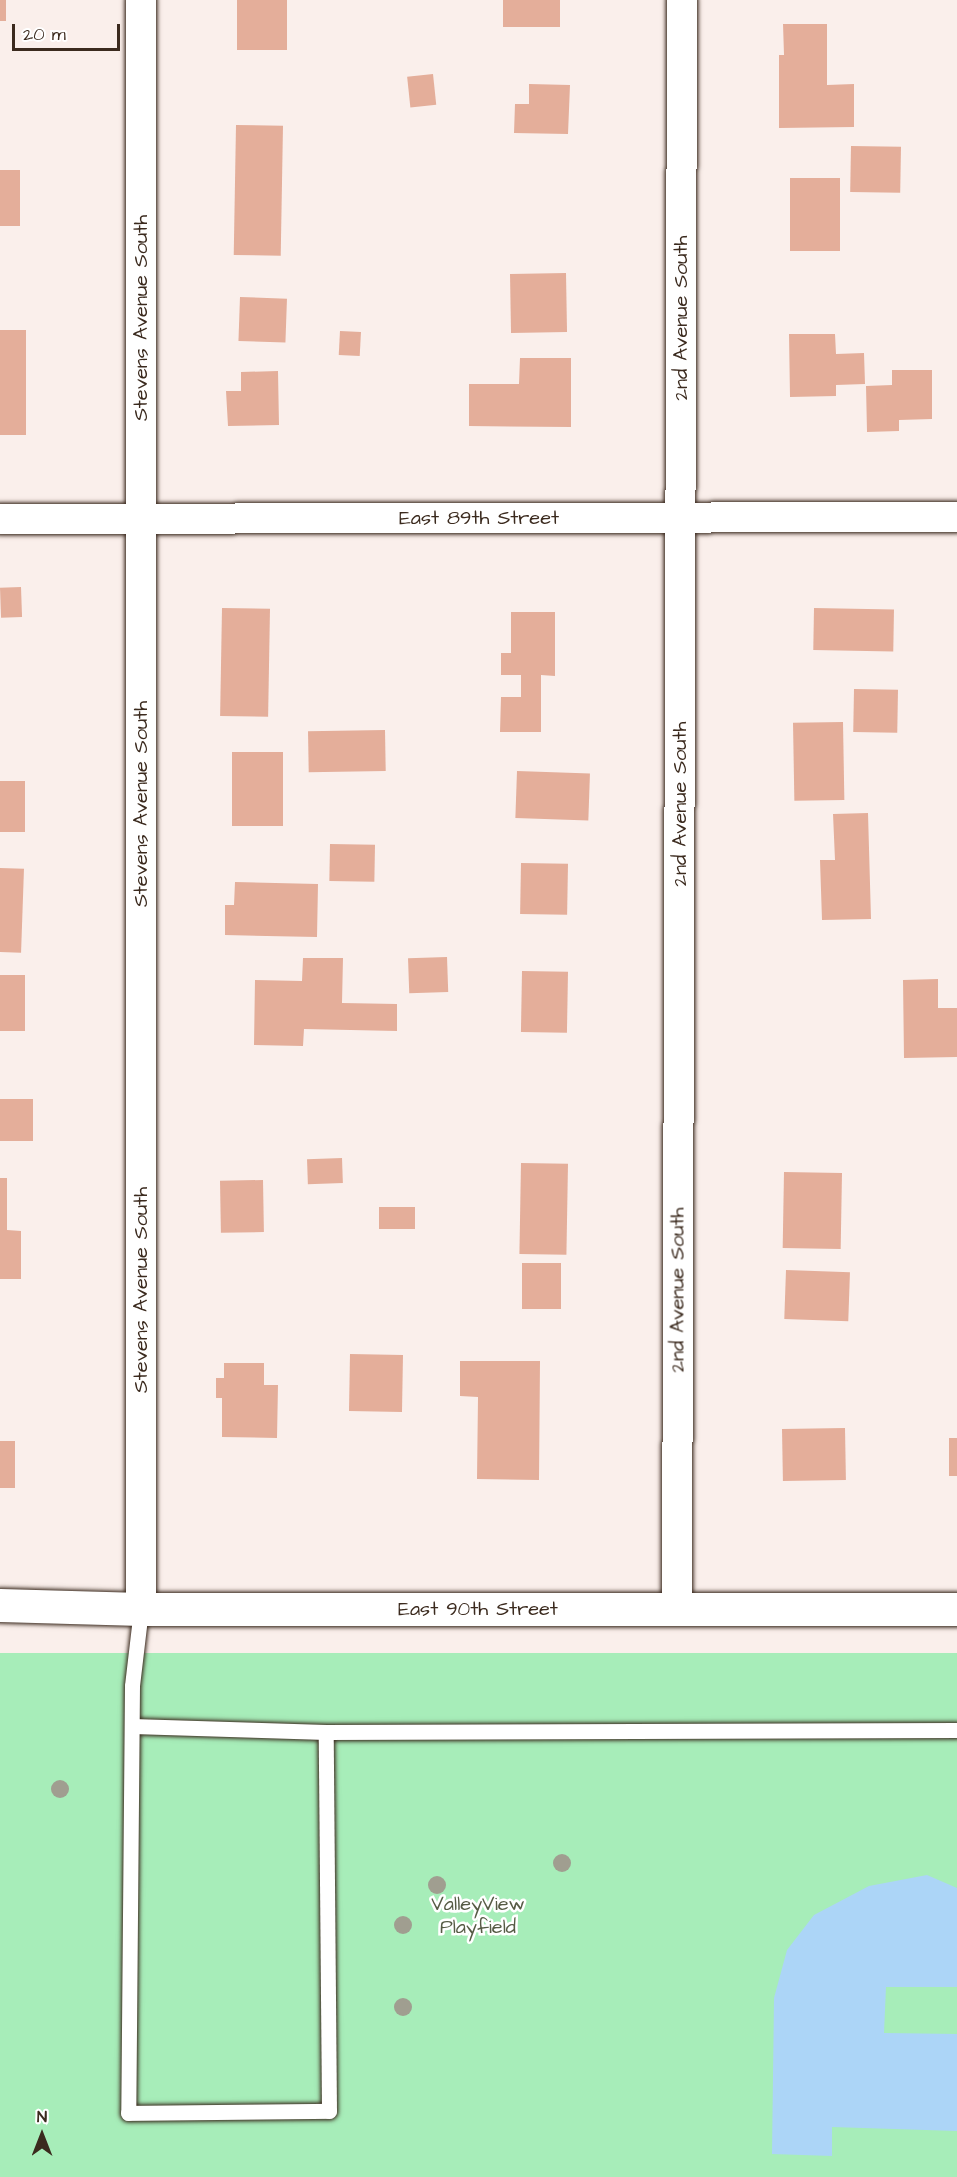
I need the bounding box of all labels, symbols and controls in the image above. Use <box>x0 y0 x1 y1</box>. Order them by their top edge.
scale bar <box>15 12 123 50</box>
text: 20 m <box>23 22 66 47</box>
street label: Stevens Avenue South <box>129 215 153 421</box>
street label: 2nd Avenue South <box>669 236 693 400</box>
street label: East 89th Street <box>399 506 559 530</box>
street label: Stevens Avenue South <box>129 701 153 907</box>
street label: 2nd Avenue South <box>668 722 692 886</box>
street label: Stevens Avenue South <box>129 1187 153 1393</box>
street label: 2nd Avenue South <box>666 1208 690 1372</box>
street label: East 90th Street <box>398 1597 558 1621</box>
park label: ValleyView Playfield <box>431 1892 525 1939</box>
north arrow <box>12 2105 72 2165</box>
text: N <box>37 2106 47 2128</box>

